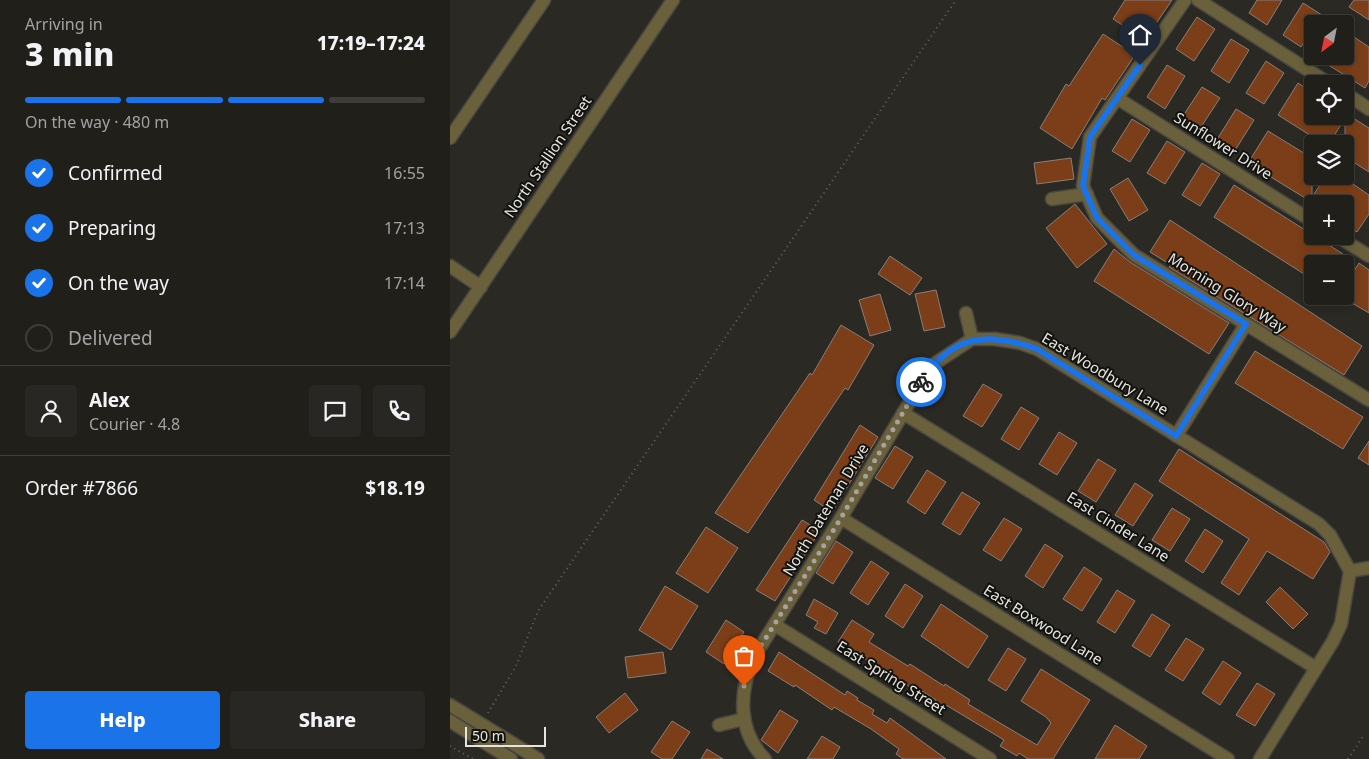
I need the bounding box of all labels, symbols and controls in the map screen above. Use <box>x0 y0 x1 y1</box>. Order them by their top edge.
text: Arriving in <box>25 13 103 35</box>
pin <box>1119 14 1161 65</box>
north arrow <box>1304 15 1354 65</box>
map controls <box>1304 15 1354 305</box>
icon: home <box>1126 21 1154 49</box>
text: 17:19–17:24 <box>317 30 425 56</box>
text: 3 min <box>25 32 114 75</box>
button: locate <box>1304 75 1354 125</box>
street label: North Stallion Street <box>499 91 596 221</box>
street label: Sunflower Drive <box>1171 107 1276 183</box>
text: On the way · 480 m <box>25 111 169 133</box>
button: layers <box>1304 135 1354 185</box>
icon: check <box>25 159 53 187</box>
text: Confirmed <box>68 160 163 186</box>
text: 16:55 <box>384 162 425 184</box>
button: + <box>1304 195 1354 245</box>
icon: check <box>25 214 53 242</box>
text: Preparing <box>68 215 156 241</box>
text: 17:13 <box>384 217 425 239</box>
street label: Morning Glory Way <box>1165 248 1291 337</box>
button: − <box>1304 255 1354 305</box>
icon: check <box>25 269 53 297</box>
text: On the way <box>68 270 169 296</box>
text: 17:14 <box>384 272 425 294</box>
text: Delivered <box>68 325 153 351</box>
street label: East Woodbury Lane <box>1038 327 1173 419</box>
courier <box>896 357 946 407</box>
icon: bike <box>907 368 935 396</box>
button: person <box>25 385 77 437</box>
button: chat <box>309 385 361 437</box>
button: phone <box>373 385 425 437</box>
text: Alex <box>89 387 130 413</box>
text: Courier · 4.8 <box>89 413 180 435</box>
street label: North Dateman Drive <box>778 440 873 579</box>
text: Order #7866 <box>25 475 138 501</box>
text: $18.19 <box>365 475 425 501</box>
street label: East Cinder Lane <box>1063 486 1174 566</box>
street label: East Boxwood Lane <box>980 579 1107 669</box>
pin <box>723 635 765 686</box>
street label: East Spring Street <box>833 636 950 719</box>
icon: bag <box>730 642 758 670</box>
button: Help <box>25 691 220 749</box>
button: Share <box>230 691 425 749</box>
scale bar <box>465 724 546 747</box>
text: 50 m <box>472 726 505 745</box>

